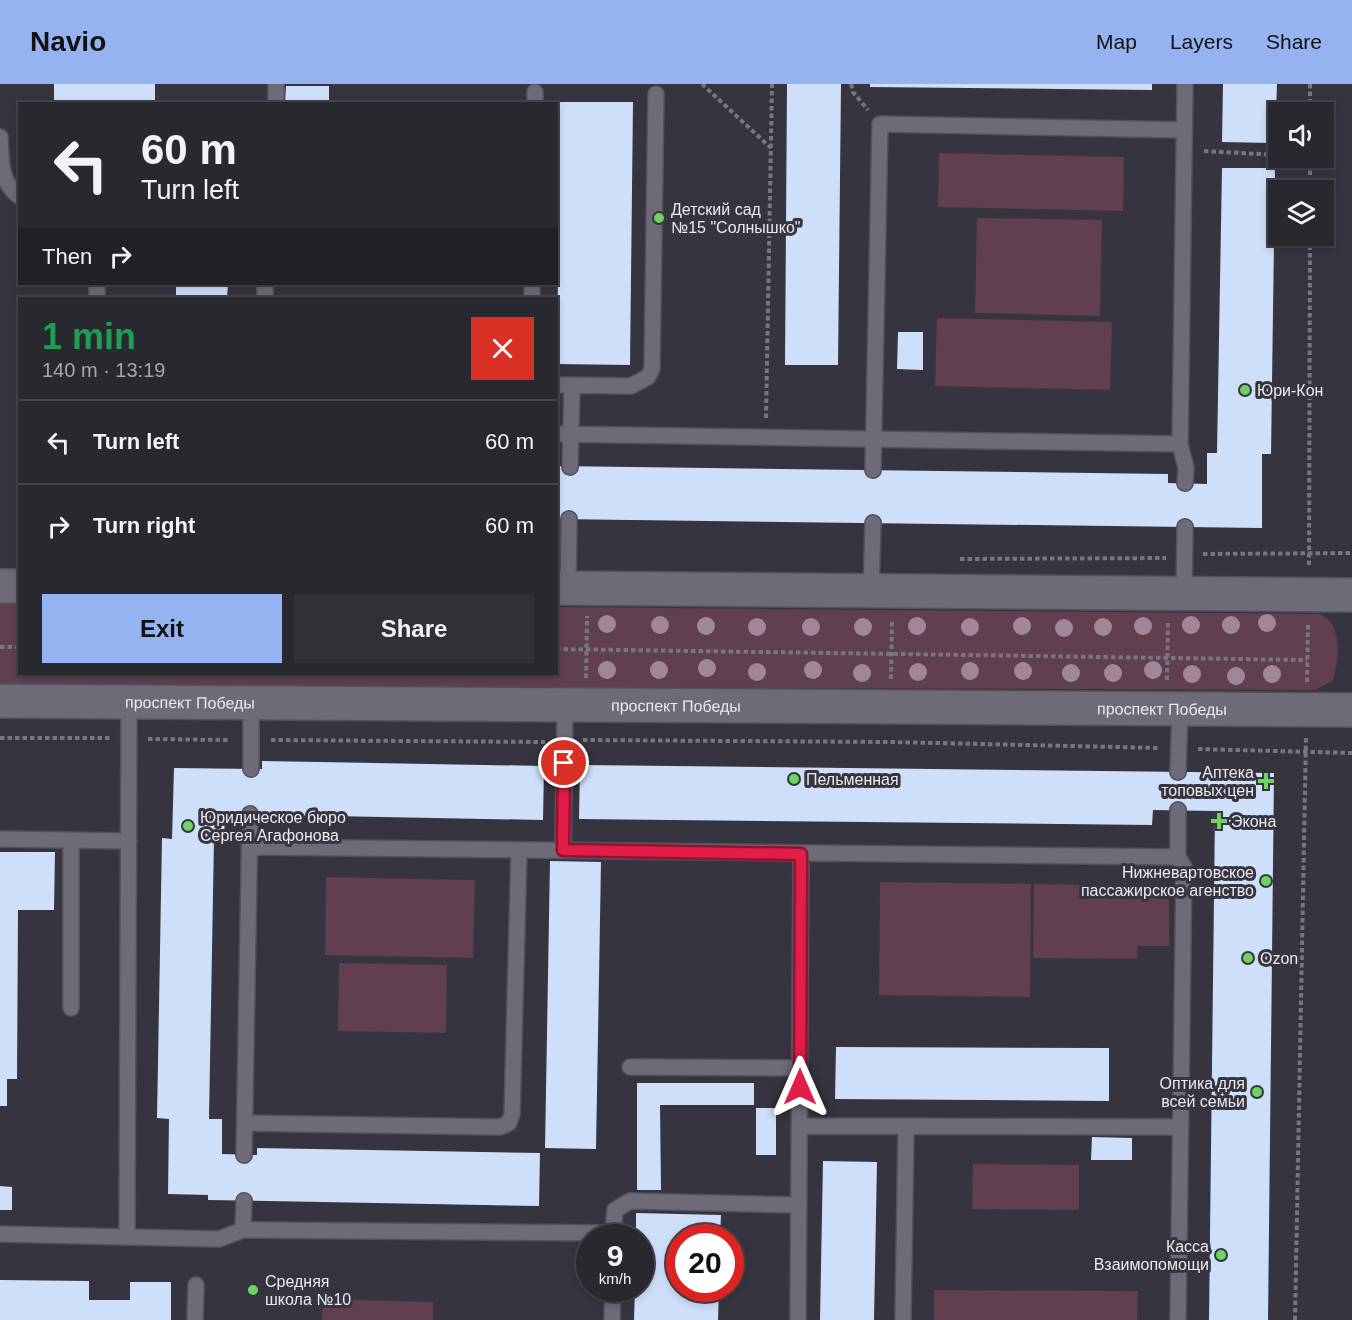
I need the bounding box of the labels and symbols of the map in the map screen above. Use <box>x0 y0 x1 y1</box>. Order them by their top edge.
place label: Детский сад №15 "Солнышко" <box>671 201 800 236</box>
marker: Детский сад №15 "Солнышко" <box>652 211 666 225</box>
place label: Юри-Кон <box>1257 382 1323 399</box>
marker: Юри-Кон <box>1238 383 1252 397</box>
street label: проспект Победы <box>125 694 255 712</box>
street label: проспект Победы <box>611 697 741 715</box>
street label: проспект Победы <box>1097 700 1227 718</box>
pin <box>538 737 589 788</box>
place label: Аптека топовых цен <box>1161 764 1254 799</box>
place label: Пельменная <box>806 771 899 788</box>
marker: Пельменная <box>787 772 801 786</box>
marker: Аптека топовых цен <box>1259 774 1273 788</box>
place label: Юридическое бюро Сергея Агафонова <box>200 809 346 844</box>
place label: Экона <box>1231 813 1276 830</box>
marker: Экона <box>1212 814 1226 828</box>
marker: Юридическое бюро Сергея Агафонова <box>181 819 195 833</box>
place label: Нижневартовское пассажирское агенство <box>1081 864 1254 899</box>
marker: Нижневартовское пассажирское агенство <box>1259 874 1273 888</box>
place label: Ozon <box>1260 950 1298 967</box>
marker: Ozon <box>1241 951 1255 965</box>
position arrow <box>768 1055 832 1119</box>
place label: Оптика для всей семьи <box>1160 1075 1245 1110</box>
marker: Оптика для всей семьи <box>1250 1085 1264 1099</box>
speed limit sign: 20 <box>666 1224 744 1302</box>
place label: Касса Взаимопомощи <box>1094 1238 1209 1273</box>
marker: Касса Взаимопомощи <box>1214 1248 1228 1262</box>
place label: Средняя школа №10 <box>265 1273 351 1308</box>
marker: Средняя школа №10 <box>246 1283 260 1297</box>

